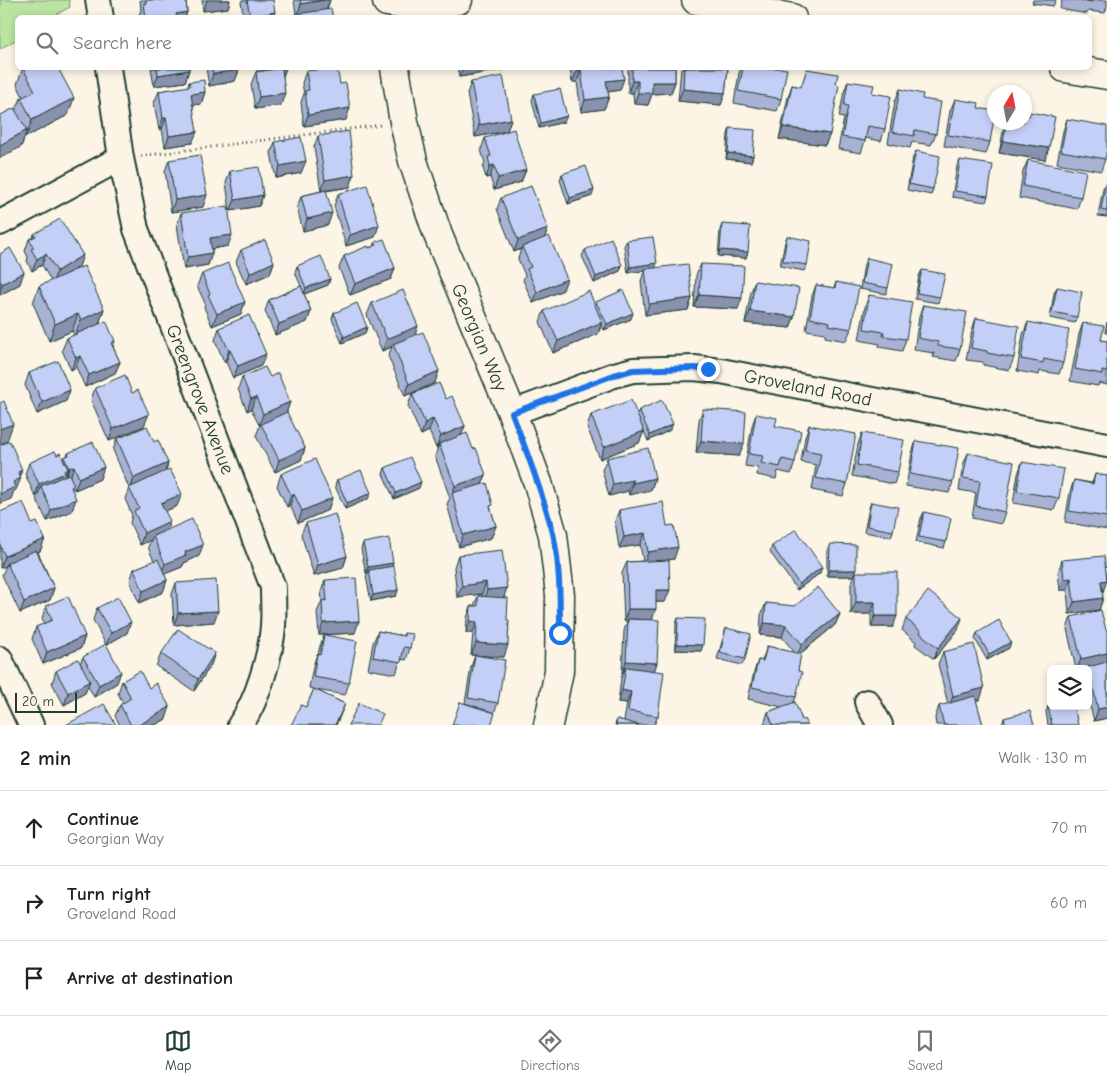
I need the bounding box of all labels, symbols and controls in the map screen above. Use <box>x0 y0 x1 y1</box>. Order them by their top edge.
search box <box>15 15 1092 70</box>
icon: search <box>33 29 61 57</box>
text: Search here <box>73 32 172 54</box>
north arrow <box>987 85 1032 130</box>
street label: Georgian Way <box>447 280 512 395</box>
street label: Greengrove Avenue <box>161 321 239 477</box>
route end <box>697 358 720 381</box>
street label: Groveland Road <box>742 365 874 411</box>
route start <box>549 622 572 645</box>
map controls <box>1047 665 1092 710</box>
button: layers <box>1047 665 1092 710</box>
scale bar <box>15 690 78 713</box>
text: 20 m <box>22 693 54 710</box>
text: 2 min <box>20 746 71 770</box>
text: Walk · 130 m <box>998 749 1087 767</box>
text: Continue <box>67 808 139 830</box>
icon: ahead <box>20 814 48 842</box>
text: 70 m <box>1051 819 1087 837</box>
text: Georgian Way <box>67 830 164 848</box>
text: Turn right <box>67 883 151 905</box>
icon: right <box>20 889 48 917</box>
text: 60 m <box>1050 894 1087 912</box>
text: Groveland Road <box>67 905 176 923</box>
icon: arrive <box>20 964 48 992</box>
text: Arrive at destination <box>67 967 233 989</box>
tab: Map <box>164 1027 192 1074</box>
tab: Directions <box>520 1027 580 1074</box>
tab: Saved <box>908 1027 943 1074</box>

